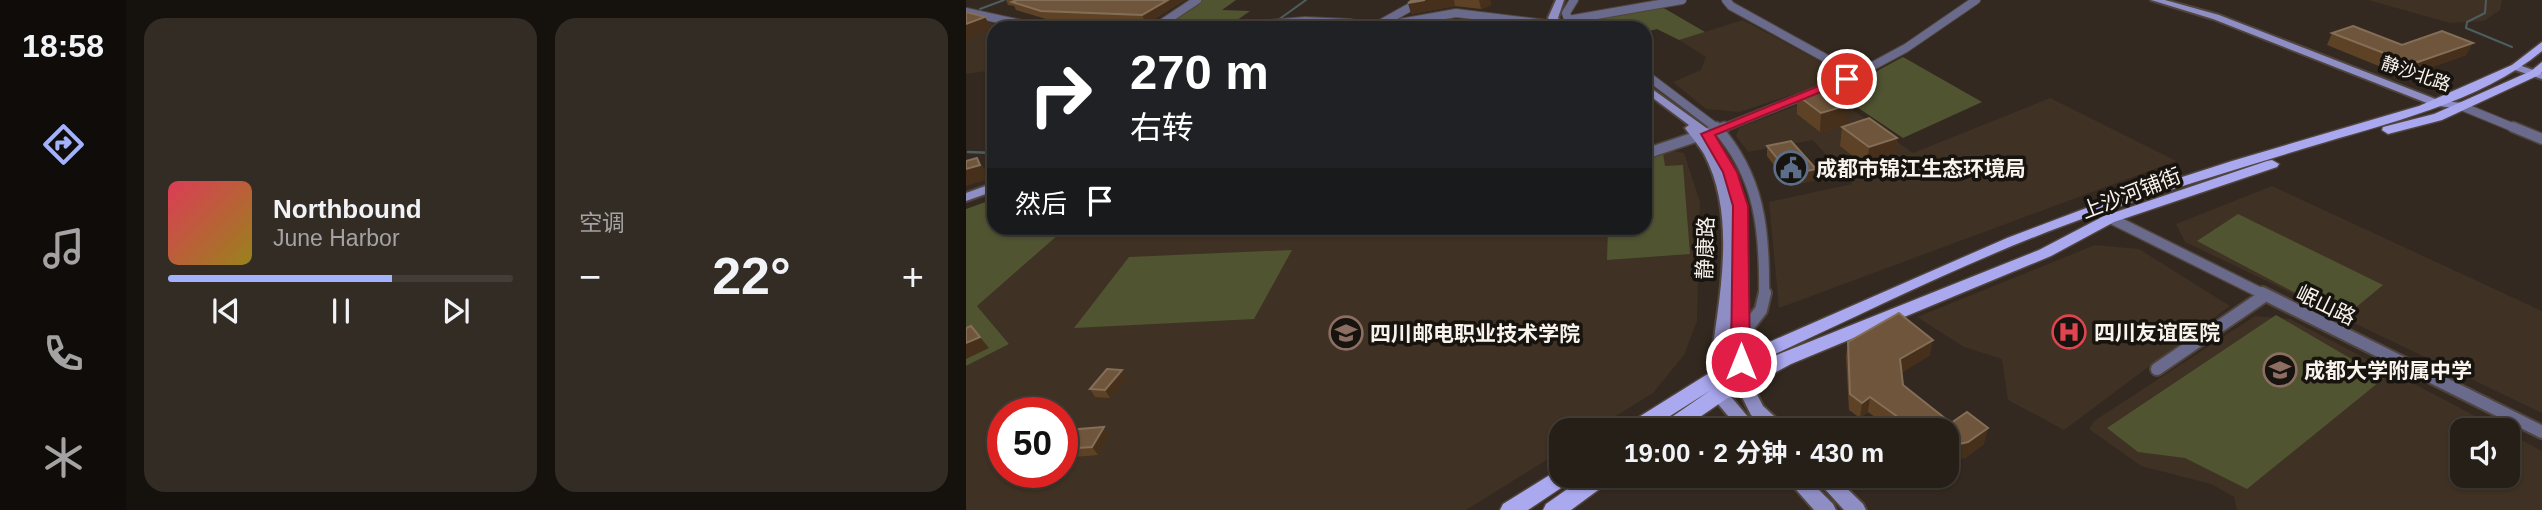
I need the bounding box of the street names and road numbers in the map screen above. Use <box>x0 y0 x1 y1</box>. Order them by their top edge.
street label: 静沙北路 <box>2379 53 2453 95</box>
street label: 上沙河铺街 <box>2078 163 2184 223</box>
street label: 静康路 <box>1692 216 1718 280</box>
street label: 岷山路 <box>2293 281 2359 329</box>

